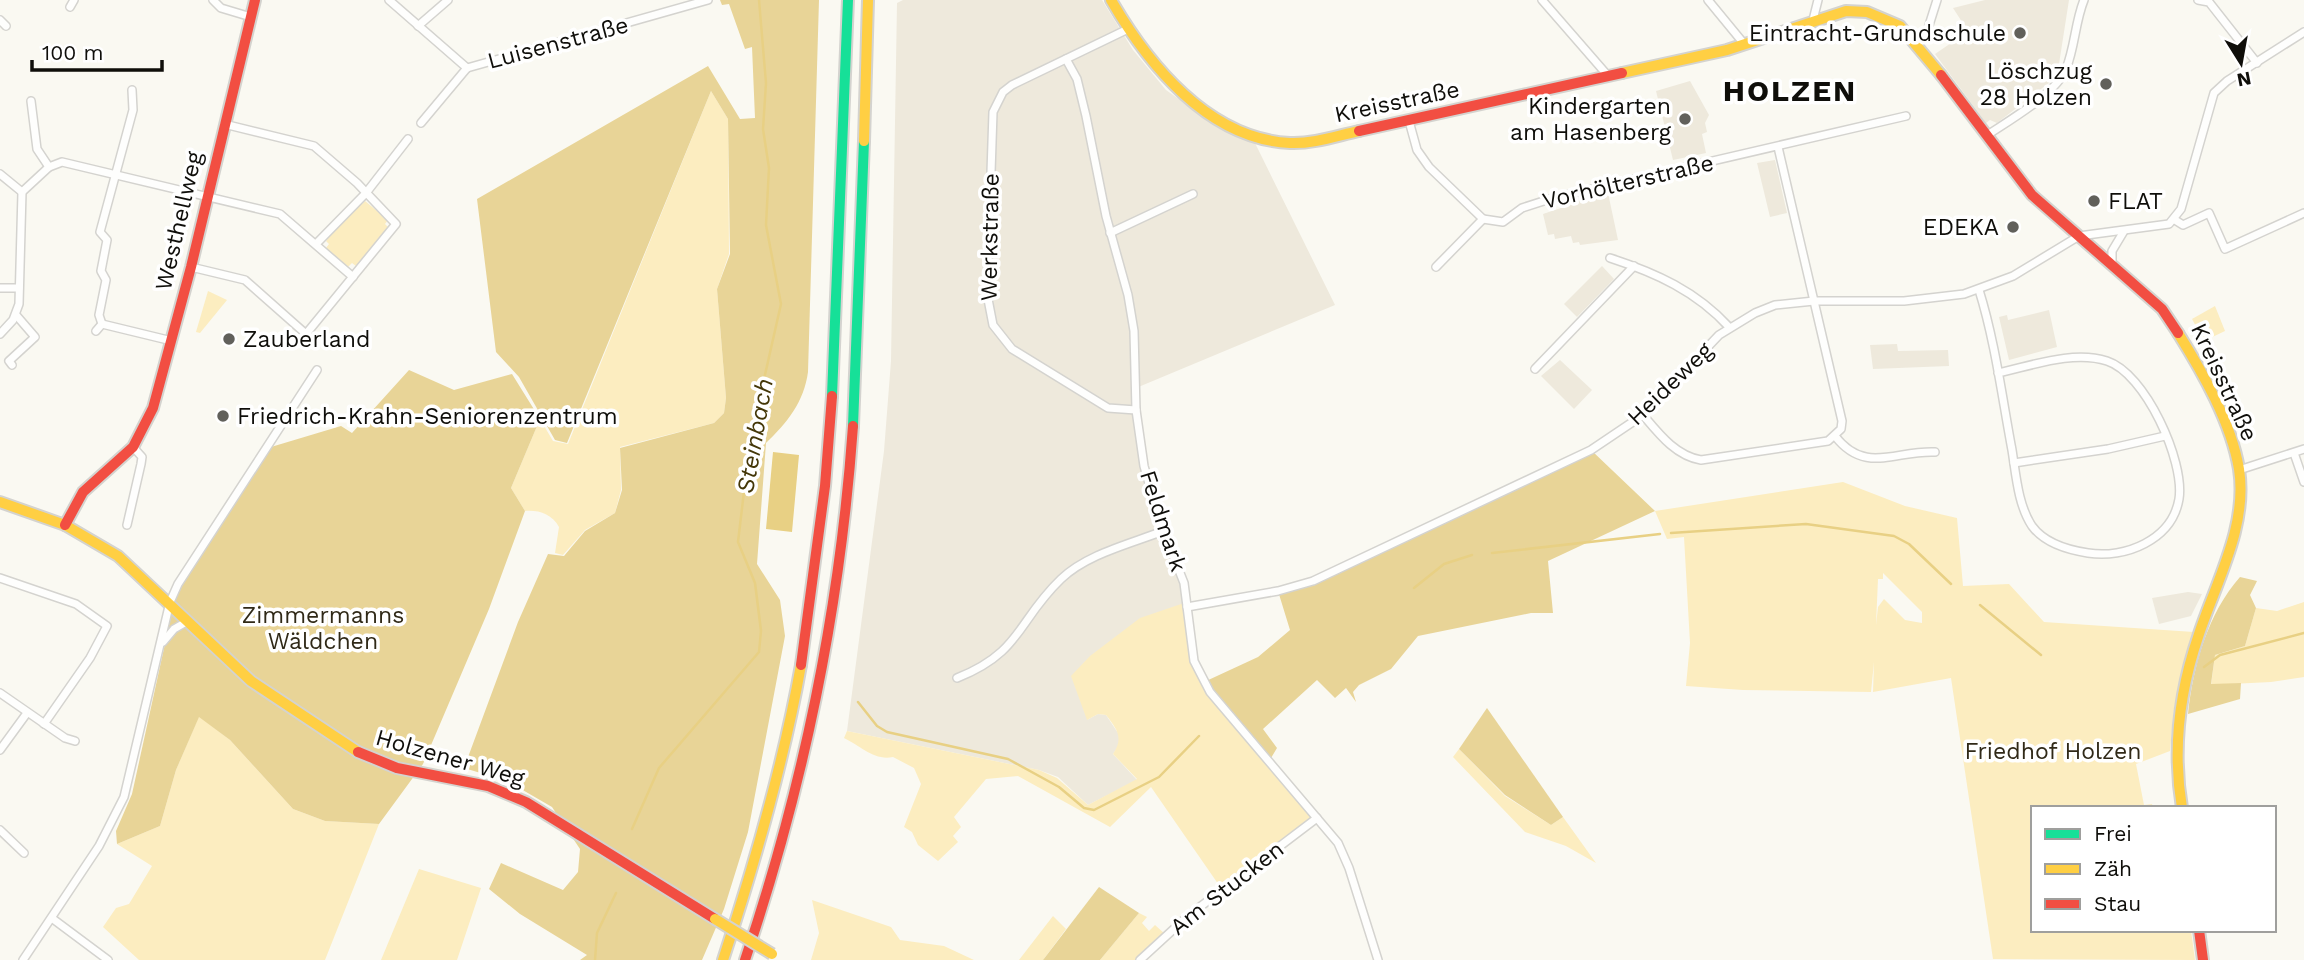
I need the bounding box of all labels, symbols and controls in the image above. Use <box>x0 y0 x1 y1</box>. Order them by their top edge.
street label: Luisenstraße <box>485 11 631 75</box>
place label: Eintracht-Grundschule <box>1749 20 2006 47</box>
marker: Eintracht-Grundschule <box>2012 25 2028 41</box>
scale bar <box>32 28 161 72</box>
north arrow <box>2206 28 2276 98</box>
text: 100 m <box>42 40 104 65</box>
place label: Löschzug 28 Holzen <box>1979 58 2093 111</box>
text: N <box>2235 67 2253 92</box>
district label: HOLZEN <box>1723 73 1857 108</box>
street label: Kreisstraße <box>1332 76 1462 128</box>
marker: Löschzug 28 Holzen <box>2098 76 2114 92</box>
place label: Kindergarten am Hasenberg <box>1510 93 1672 146</box>
marker: Kindergarten am Hasenberg <box>1677 111 1693 127</box>
street label: Westhellweg <box>150 148 208 293</box>
street label: Vorhölterstraße <box>1540 149 1716 215</box>
street label: Werkstraße <box>975 173 1005 301</box>
place label: FLAT <box>2108 188 2163 215</box>
marker: FLAT <box>2086 193 2102 209</box>
place label: EDEKA <box>1923 214 1999 241</box>
marker: EDEKA <box>2005 219 2021 235</box>
street label: Kreisstraße <box>2185 319 2263 445</box>
place label: Zauberland <box>243 326 371 353</box>
marker: Zauberland <box>221 331 237 347</box>
street label: Heideweg <box>1622 336 1719 431</box>
water label: Steinbach <box>731 376 779 496</box>
place label: Friedrich-Krahn-Seniorenzentrum <box>237 403 618 430</box>
marker: Friedrich-Krahn-Seniorenzentrum <box>215 408 231 424</box>
street label: Feldmark <box>1134 467 1192 575</box>
park label: Zimmermanns Wäldchen <box>242 602 404 655</box>
street label: Holzener Weg <box>373 724 528 792</box>
park label: Friedhof Holzen <box>1964 738 2142 765</box>
legend <box>2031 806 2276 932</box>
text: Frei <box>2094 821 2132 846</box>
street label: Am Stucken <box>1165 835 1289 941</box>
text: Zäh <box>2094 856 2132 881</box>
text: Stau <box>2094 891 2141 916</box>

